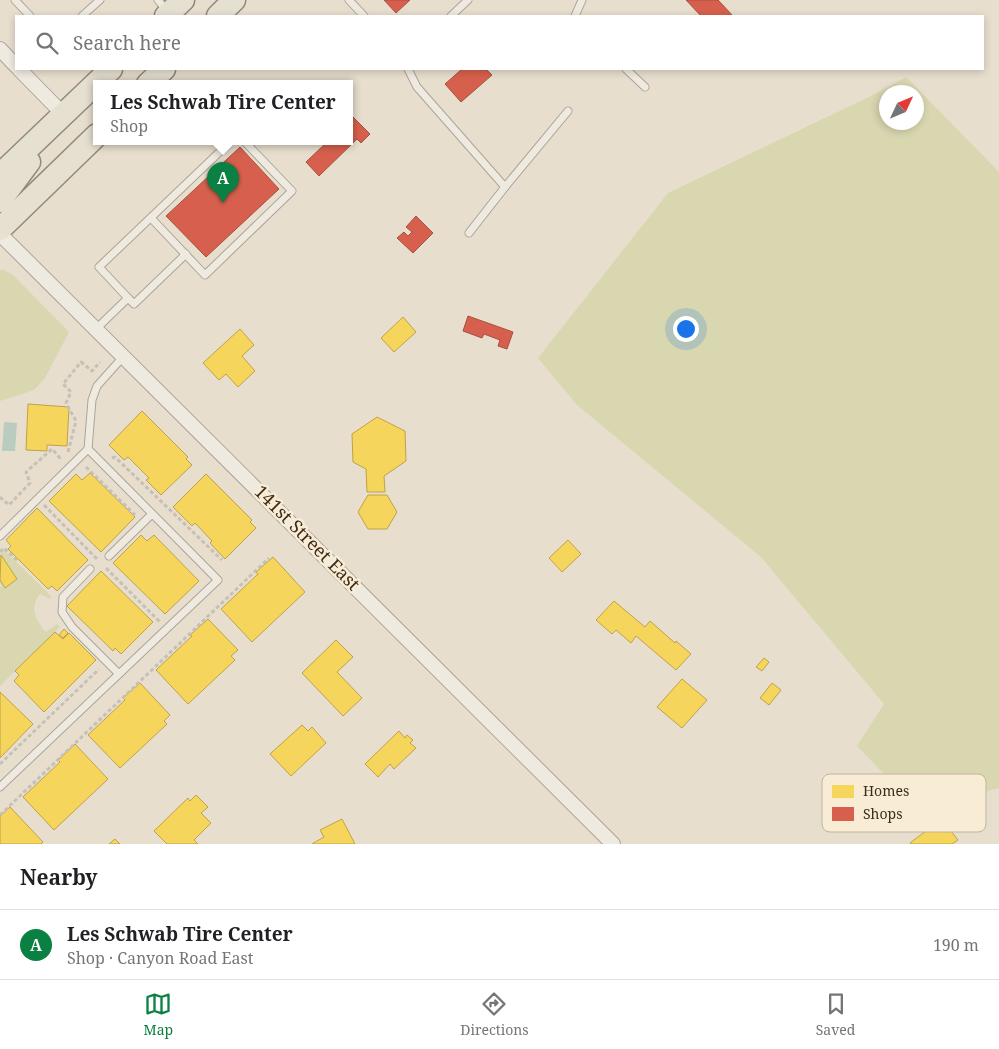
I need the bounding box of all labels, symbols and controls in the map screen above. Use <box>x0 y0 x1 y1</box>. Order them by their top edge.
search box <box>15 15 984 70</box>
icon: search <box>33 29 61 57</box>
text: Search here <box>73 30 181 56</box>
popup <box>93 80 353 145</box>
north arrow <box>879 85 924 130</box>
text: Les Schwab Tire Center <box>110 89 336 115</box>
text: Shop <box>110 115 148 137</box>
pin: A <box>207 162 239 203</box>
your location <box>673 316 699 342</box>
street label: 141st Street East <box>250 479 366 595</box>
legend <box>822 774 986 832</box>
text: Homes <box>863 781 909 800</box>
text: Shops <box>863 804 903 823</box>
text: Nearby <box>20 863 98 891</box>
text: Les Schwab Tire Center <box>67 921 293 947</box>
text: A <box>30 934 42 956</box>
text: 190 m <box>933 934 979 956</box>
text: Shop · Canyon Road East <box>67 947 253 969</box>
tab: Map <box>144 990 173 1039</box>
tab: Directions <box>460 990 529 1039</box>
tab: Saved <box>816 990 855 1039</box>

